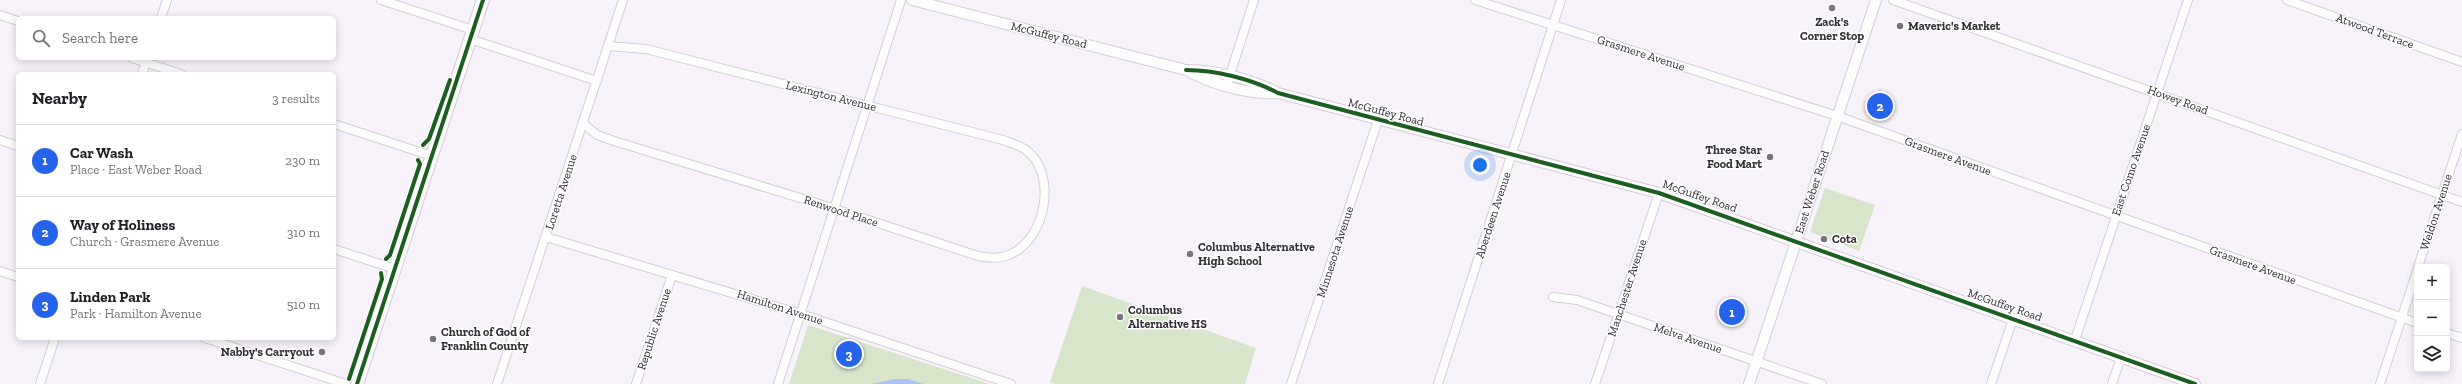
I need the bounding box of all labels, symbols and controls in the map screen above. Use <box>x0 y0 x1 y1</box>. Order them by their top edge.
marker: Zack's Corner Stop <box>1827 3 1837 13</box>
street label: Atwood Terrace <box>2334 10 2416 52</box>
place label: Zack's Corner Stop <box>1800 15 1864 43</box>
search box <box>16 16 336 60</box>
street label: McGuffey Road <box>1009 19 1089 51</box>
place label: Maveric's Market <box>1908 19 2001 33</box>
marker: Maveric's Market <box>1895 21 1905 31</box>
icon: search <box>30 27 52 49</box>
text: Search here <box>62 29 138 47</box>
street label: Grasmere Avenue <box>1595 32 1687 74</box>
street label: Lexington Avenue <box>784 78 878 114</box>
street label: Howey Road <box>2146 83 2211 118</box>
text: Nearby <box>32 88 87 108</box>
text: 3 results <box>272 91 320 106</box>
pin: 2 <box>1867 91 1893 121</box>
street label: McGuffey Road <box>1347 95 1426 129</box>
street label: East Como Avenue <box>2109 122 2153 218</box>
street label: Grasmere Avenue <box>1903 134 1994 178</box>
place label: Three Star Food Mart <box>1705 143 1763 171</box>
text: Car Wash <box>70 144 133 162</box>
street label: East Weber Road <box>1792 148 1832 235</box>
street label: Loretta Avenue <box>542 152 580 231</box>
marker: Three Star Food Mart <box>1765 152 1775 162</box>
text: 1 <box>42 153 48 168</box>
text: 230 m <box>285 153 320 168</box>
your location <box>1470 155 1490 175</box>
text: Place · East Weber Road <box>70 162 202 177</box>
street label: Aberdeen Avenue <box>1472 170 1514 260</box>
street label: Weldon Avenue <box>2417 172 2455 252</box>
street label: McGuffey Road <box>1661 177 1740 215</box>
street label: Renwood Place <box>802 192 880 230</box>
street label: Minnesota Avenue <box>1314 204 1357 300</box>
text: Way of Holiness <box>70 216 175 234</box>
text: 2 <box>42 225 48 240</box>
text: 310 m <box>287 225 320 240</box>
place label: Cota <box>1832 232 1857 246</box>
text: Church · Grasmere Avenue <box>70 234 219 249</box>
marker: Cota <box>1819 234 1829 244</box>
street label: Manchester Avenue <box>1605 237 1649 338</box>
place label: Columbus Alternative High School <box>1198 240 1315 268</box>
street label: Grasmere Avenue <box>2208 243 2299 287</box>
marker: Columbus Alternative High School <box>1185 249 1195 259</box>
map controls <box>2414 264 2450 372</box>
button: + <box>2414 264 2450 300</box>
street label: Republic Avenue <box>634 286 674 372</box>
street label: McGuffey Road <box>1966 286 2045 324</box>
street label: Hamilton Avenue <box>735 287 825 328</box>
text: Linden Park <box>70 288 151 306</box>
text: 3 <box>42 297 48 312</box>
text: 510 m <box>287 297 320 312</box>
pin: 1 <box>1719 297 1745 327</box>
button: − <box>2414 300 2450 336</box>
place label: Columbus Alternative HS <box>1128 303 1207 331</box>
text: Park · Hamilton Avenue <box>70 306 202 321</box>
marker: Columbus Alternative HS <box>1115 312 1125 322</box>
street label: Melva Avenue <box>1652 320 1724 356</box>
place label: Church of God of Franklin County <box>441 325 531 353</box>
marker: Church of God of Franklin County <box>428 334 438 344</box>
button: layers <box>2414 336 2450 372</box>
pin: 3 <box>836 339 862 369</box>
place label: Nabby's Carryout <box>221 345 314 359</box>
marker: Nabby's Carryout <box>317 347 327 357</box>

